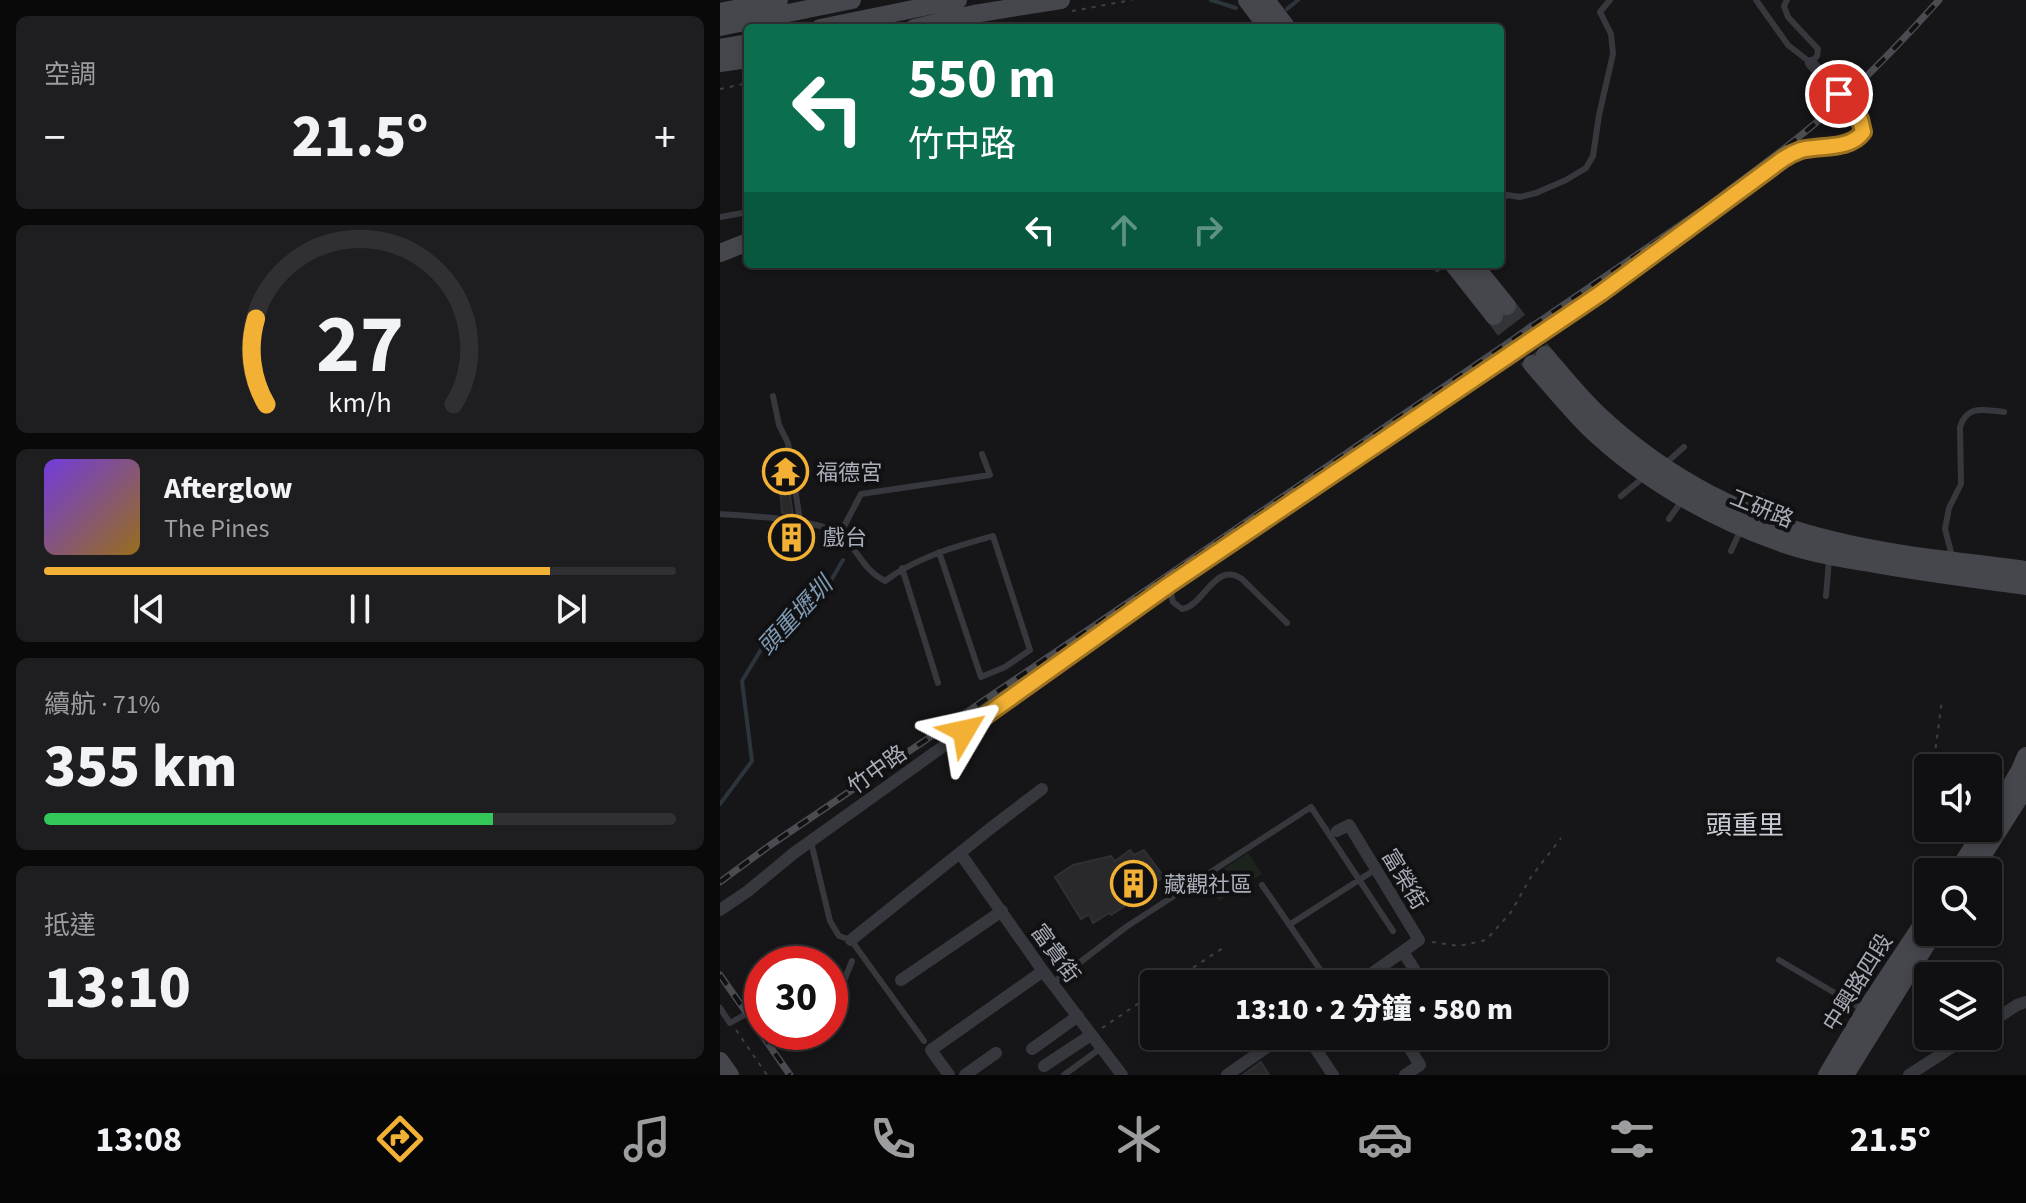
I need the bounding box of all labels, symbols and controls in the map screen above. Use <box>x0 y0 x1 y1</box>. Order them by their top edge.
text: 550 m <box>908 40 1056 119</box>
text: 空調 <box>44 56 96 93</box>
icon: left <box>776 56 880 160</box>
pin <box>1805 60 1873 128</box>
icon: arrive <box>1817 72 1861 116</box>
text: 21.5° <box>292 95 428 180</box>
text: − <box>44 107 66 170</box>
text: + <box>654 107 676 170</box>
text: 竹中路 <box>908 119 1016 170</box>
icon: left <box>1018 208 1062 252</box>
icon: ahead <box>1102 208 1146 252</box>
icon: right <box>1186 208 1230 252</box>
text: 27 <box>316 285 404 403</box>
text: km/h <box>328 383 392 423</box>
temple icon: 福德宮 <box>761 448 809 496</box>
place label: 福德宮 <box>816 457 882 489</box>
text: Afterglow <box>164 467 292 510</box>
street label: 工研路 <box>1725 482 1798 536</box>
text: The Pines <box>164 510 269 547</box>
building icon: 戲台 <box>768 513 816 561</box>
place label: 戲台 <box>823 522 867 554</box>
water label: 頭重壢圳 <box>750 567 843 663</box>
icon: previous <box>127 587 171 631</box>
icon: pause <box>338 587 382 631</box>
icon: next <box>549 587 593 631</box>
text: 續航 · 71% <box>44 686 160 723</box>
position arrow <box>922 689 1006 773</box>
text: 355 km <box>44 725 237 810</box>
street label: 竹中路 <box>841 737 914 802</box>
map controls <box>1914 754 2002 1050</box>
button: sound <box>1914 754 2002 842</box>
district label: 頭重里 <box>1706 807 1784 844</box>
street label: 富榮街 <box>1373 843 1435 916</box>
button: search <box>1914 858 2002 946</box>
building icon: 藏觀社區 <box>1109 860 1157 908</box>
place label: 藏觀社區 <box>1164 869 1252 901</box>
text: 抵達 <box>44 907 96 944</box>
street label: 富貴街 <box>1023 917 1088 990</box>
street label: 中興路四段 <box>1815 927 1901 1038</box>
text: 13:10 <box>44 946 191 1031</box>
speed limit sign: 30 <box>744 946 848 1050</box>
button: layers <box>1914 962 2002 1050</box>
text: 13:10 · 2 分鐘 · 580 m <box>1235 988 1513 1031</box>
icon: directions <box>372 1111 428 1167</box>
icon: music <box>619 1111 675 1167</box>
icon: phone <box>865 1111 921 1167</box>
icon: climate <box>1111 1111 1167 1167</box>
icon: car <box>1357 1111 1413 1167</box>
icon: filters <box>1604 1111 1660 1167</box>
text: 13:08 <box>95 1114 182 1165</box>
text: 21.5° <box>1850 1114 1931 1165</box>

